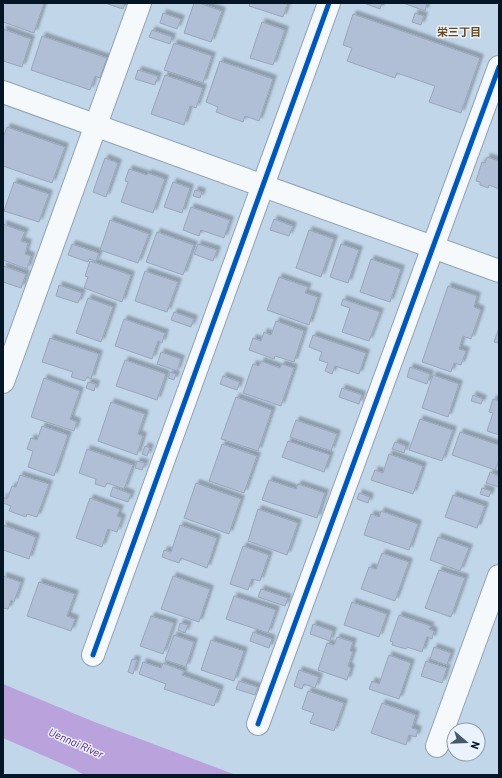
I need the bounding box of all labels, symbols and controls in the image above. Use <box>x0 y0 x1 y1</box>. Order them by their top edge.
district label: 栄三丁目 <box>437 25 481 38</box>
north arrow <box>446 722 486 762</box>
water label: Uennai River <box>47 725 107 761</box>
text: N <box>469 740 483 751</box>

